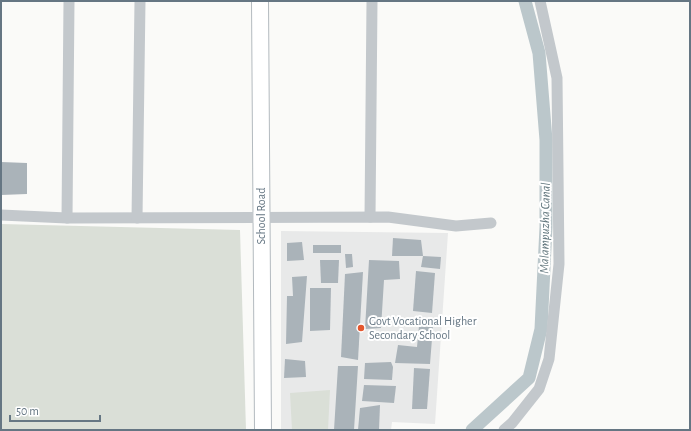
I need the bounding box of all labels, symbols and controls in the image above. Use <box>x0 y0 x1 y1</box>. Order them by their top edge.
water label: Malampuzha Canal <box>538 182 553 274</box>
street label: School Road <box>255 188 267 244</box>
place label: Govt Vocational Higher Secondary School <box>369 315 477 342</box>
marker: Govt Vocational Higher Secondary School <box>356 323 366 333</box>
scale bar <box>10 397 100 423</box>
text: 50 m <box>16 405 39 417</box>

